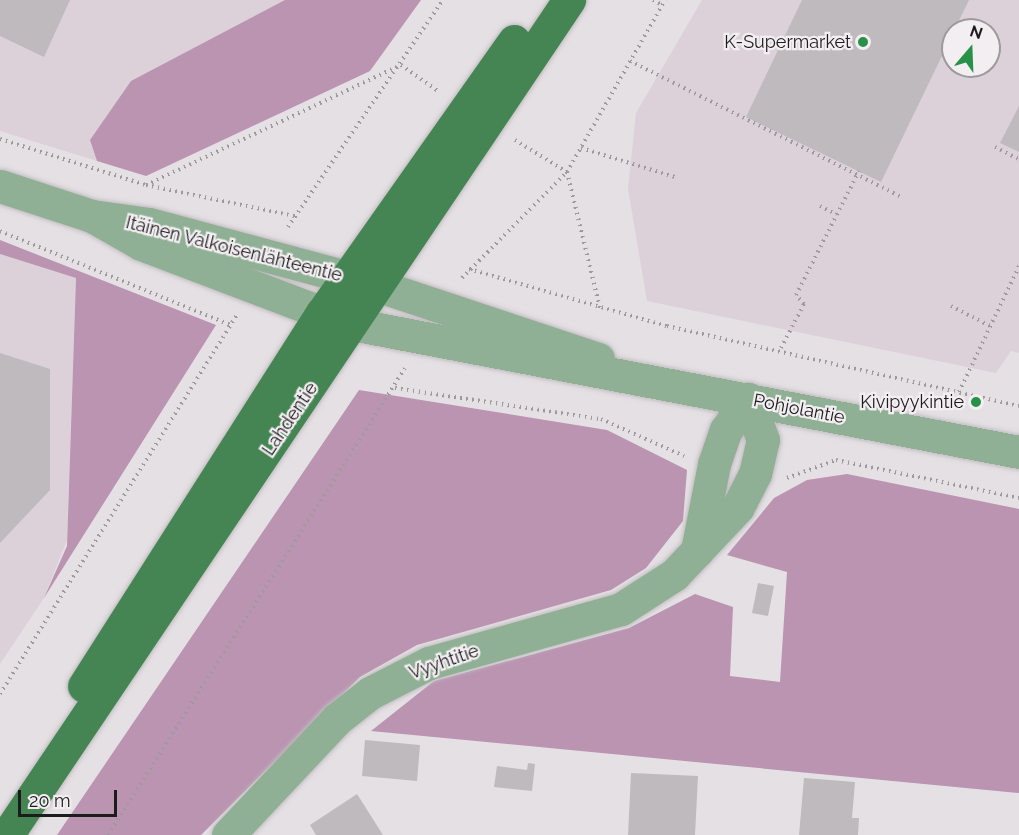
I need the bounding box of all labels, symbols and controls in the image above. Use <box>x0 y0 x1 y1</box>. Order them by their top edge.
north arrow <box>941 18 1001 78</box>
text: N <box>968 21 985 43</box>
place label: K-Supermarket <box>724 31 851 53</box>
marker: K-Supermarket <box>856 35 870 49</box>
street label: Itäinen Valkoisenlähteentie <box>123 212 345 286</box>
street label: Lahdentie <box>258 378 322 460</box>
street label: Pohjolantie <box>751 390 847 428</box>
place label: Kivipyykintie <box>860 391 964 413</box>
marker: Kivipyykintie <box>969 395 983 409</box>
street label: Vyyhtitie <box>406 640 482 684</box>
scale bar <box>21 778 120 816</box>
text: 20 m <box>29 790 71 811</box>

